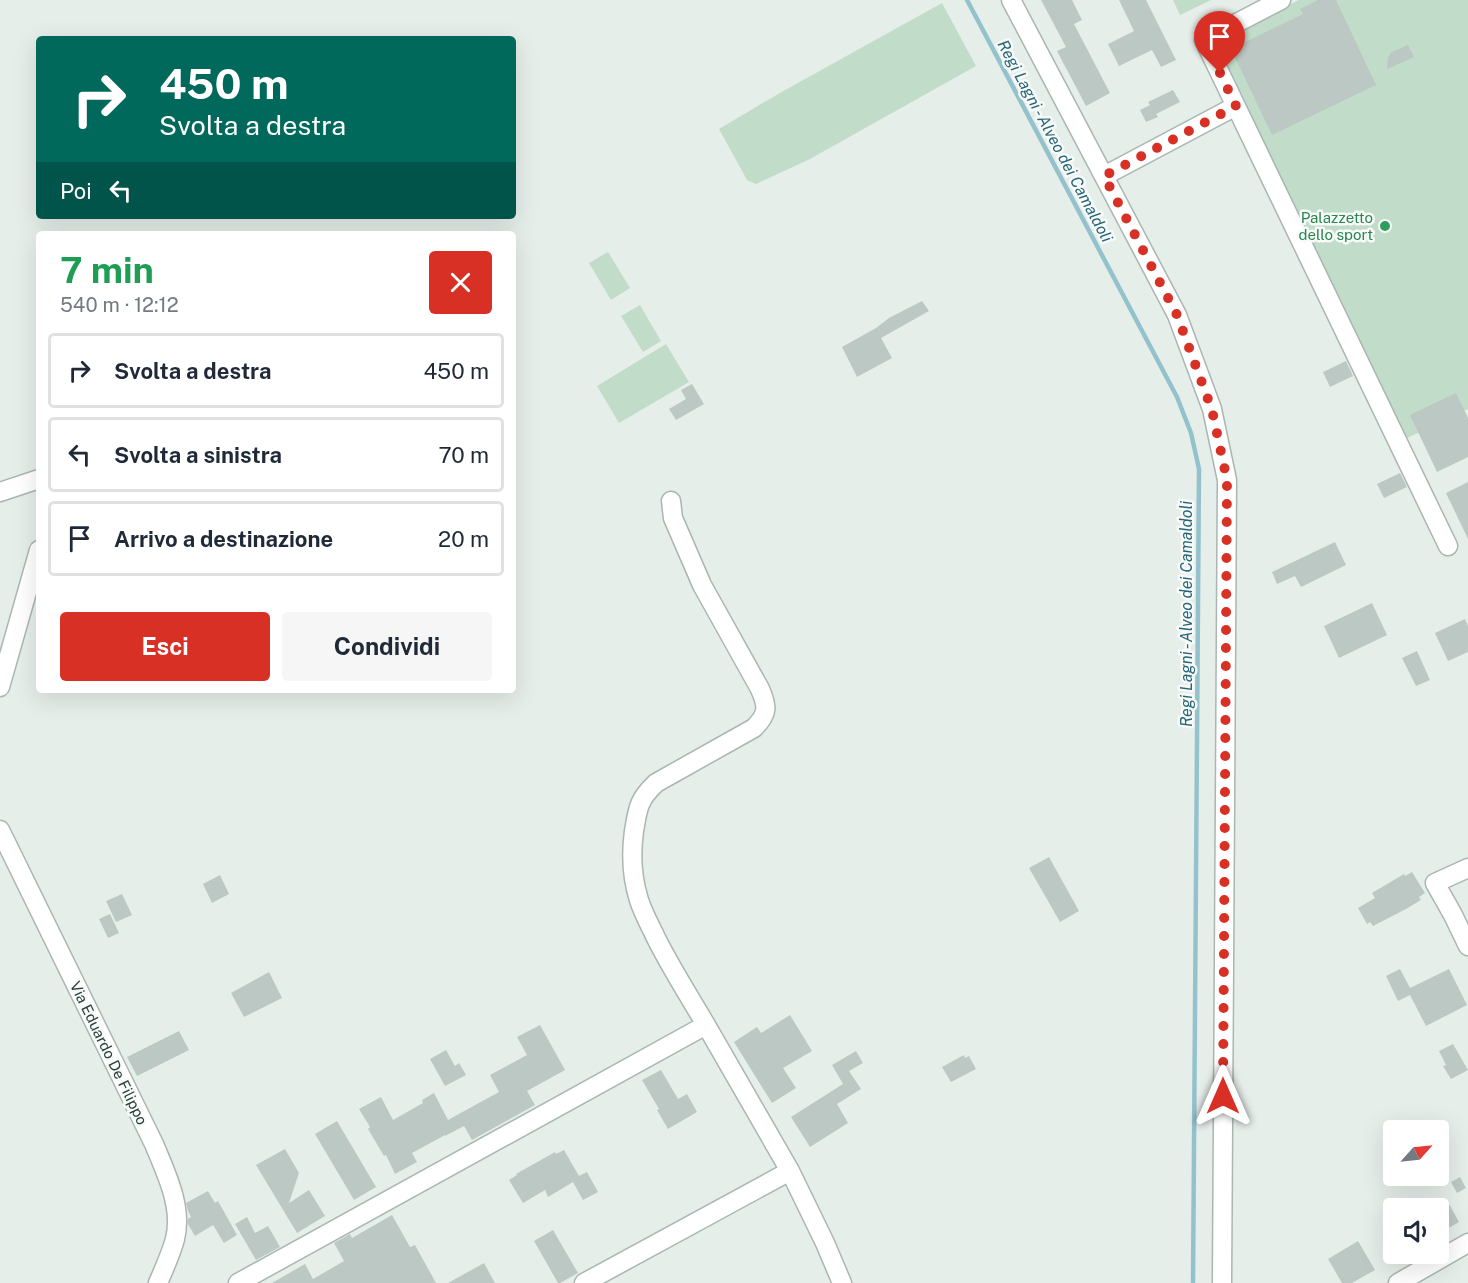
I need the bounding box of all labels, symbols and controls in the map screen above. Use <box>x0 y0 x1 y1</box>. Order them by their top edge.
pin <box>1194 11 1245 73</box>
icon: arrive <box>1203 20 1236 53</box>
water label: Regi Lagni - Alveo dei Camaldoli <box>994 37 1117 245</box>
text: 450 m <box>159 59 289 108</box>
icon: right <box>60 60 138 138</box>
text: Svolta a destra <box>159 109 346 141</box>
icon: left <box>104 174 137 207</box>
text: Poi <box>60 178 92 204</box>
place label: Palazzetto dello sport <box>1299 209 1373 243</box>
marker: Palazzetto dello sport <box>1378 219 1392 233</box>
text: 7 min <box>60 249 154 291</box>
button: close <box>429 251 492 314</box>
text: 540 m · 12:12 <box>60 293 179 317</box>
icon: right <box>63 354 96 387</box>
text: Svolta a destra <box>114 358 271 384</box>
text: 450 m <box>423 358 489 384</box>
icon: left <box>63 438 96 471</box>
text: Svolta a sinistra <box>114 442 282 468</box>
text: 70 m <box>438 442 489 468</box>
water label: Regi Lagni - Alveo dei Camaldoli <box>1177 501 1196 727</box>
icon: arrive <box>63 522 96 555</box>
text: Arrivo a destinazione <box>114 526 333 552</box>
text: 20 m <box>438 526 489 552</box>
button: Esci <box>60 612 270 681</box>
button: Condividi <box>282 612 492 681</box>
street label: Via Eduardo De Filippo <box>67 979 151 1127</box>
position arrow <box>1191 1064 1255 1128</box>
north arrow <box>1383 1120 1449 1186</box>
map controls <box>1383 1120 1449 1264</box>
button: sound <box>1383 1198 1449 1264</box>

